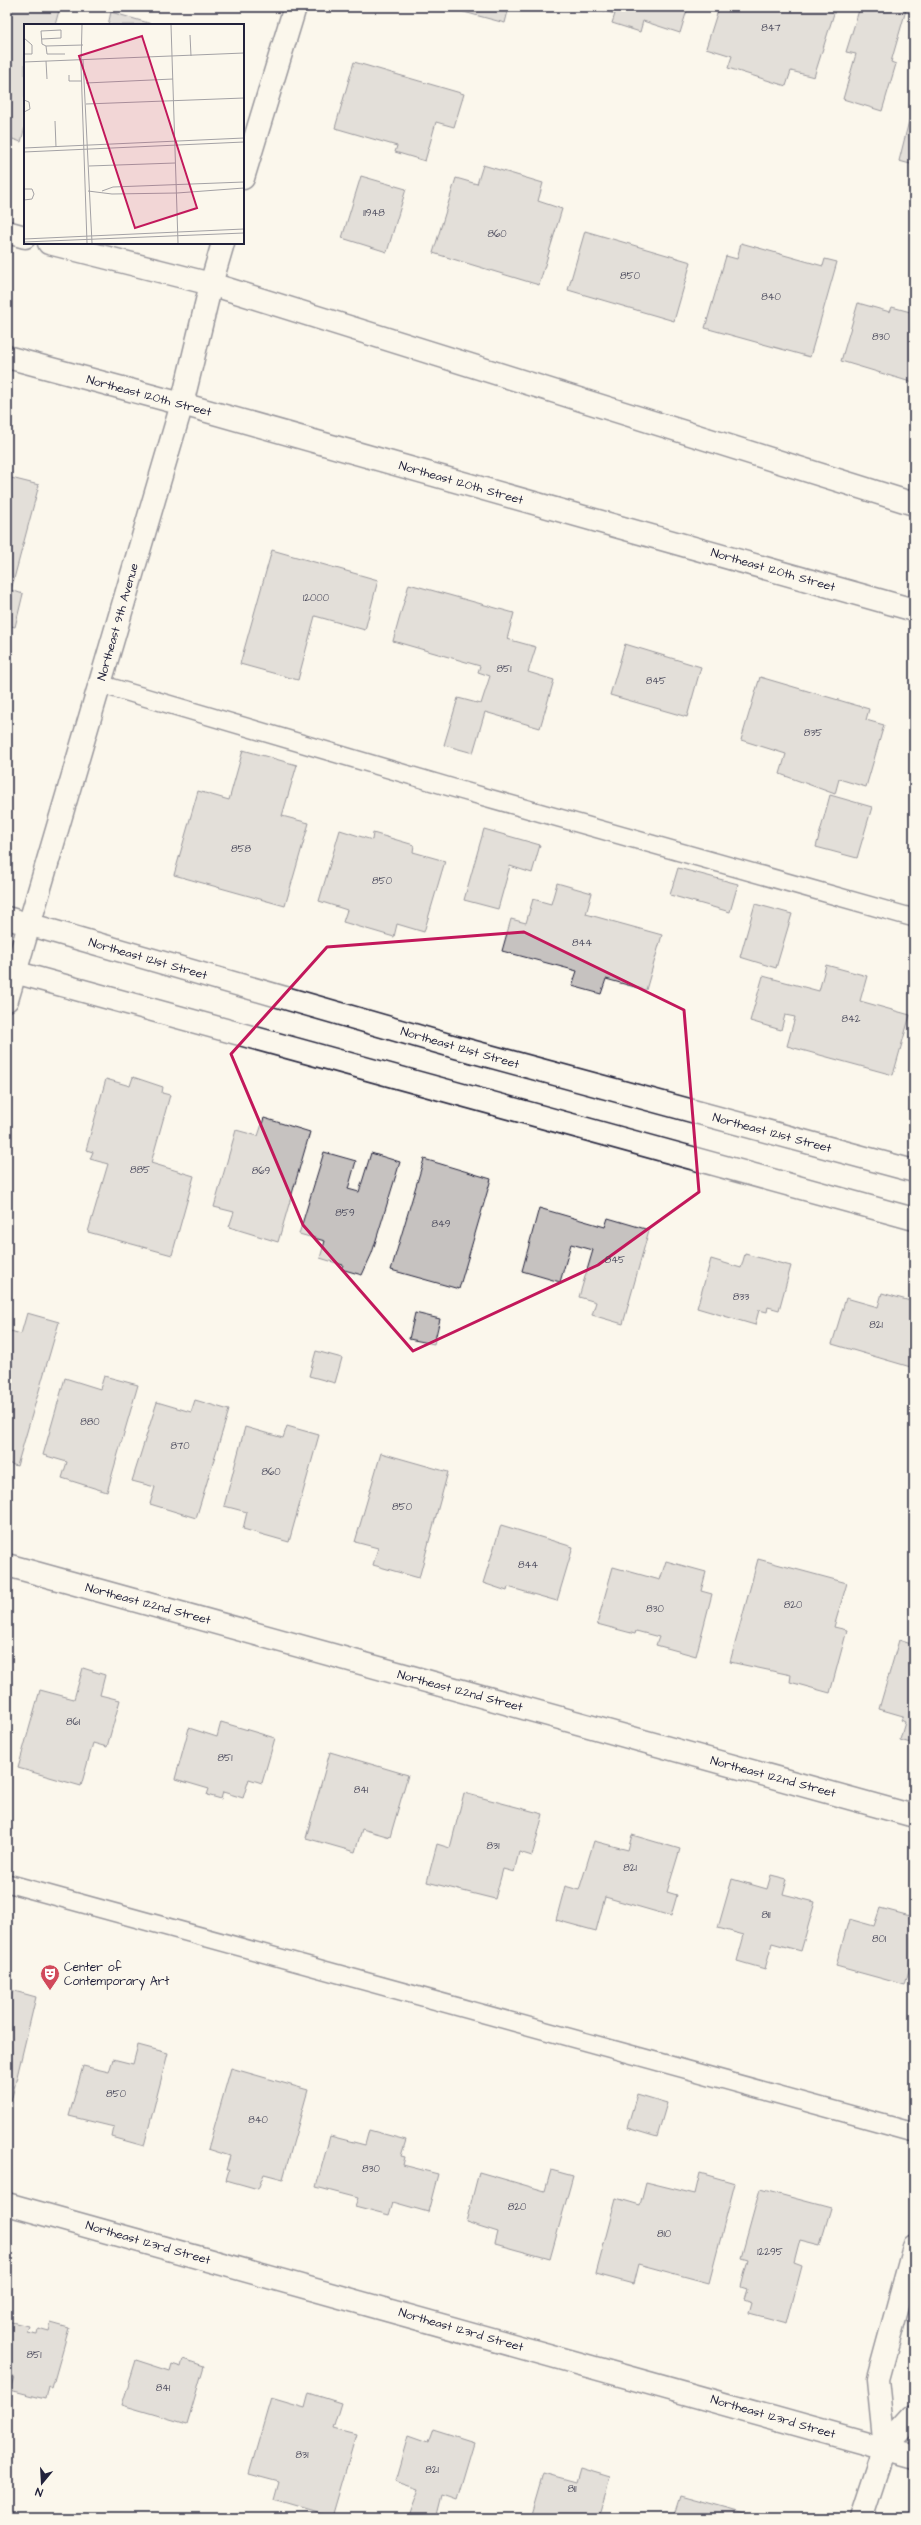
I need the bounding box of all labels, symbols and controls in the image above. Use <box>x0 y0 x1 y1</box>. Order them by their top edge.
house number: 847 <box>761 21 781 35</box>
inset map <box>24 24 244 244</box>
house number: 11948 <box>363 206 385 220</box>
house number: 860 <box>487 227 507 241</box>
house number: 850 <box>620 269 640 283</box>
house number: 840 <box>761 290 781 304</box>
house number: 830 <box>872 330 890 344</box>
street label: Northeast 120th Street <box>85 371 213 421</box>
street label: Northeast 120th Street <box>397 457 525 509</box>
street label: Northeast 120th Street <box>709 544 837 596</box>
street label: Northeast 9th Avenue <box>93 561 143 683</box>
house number: 12000 <box>303 591 329 605</box>
house number: 851 <box>497 662 512 676</box>
house number: 845 <box>646 674 666 688</box>
house number: 835 <box>804 726 822 740</box>
house number: 858 <box>231 842 252 856</box>
house number: 850 <box>372 874 392 888</box>
street label: Northeast 121st Street <box>87 934 209 984</box>
house number: 844 <box>572 936 592 950</box>
house number: 842 <box>841 1012 861 1026</box>
street label: Northeast 121st Street <box>399 1023 521 1073</box>
street label: Northeast 121st Street <box>711 1109 834 1157</box>
house number: 885 <box>130 1163 150 1177</box>
house number: 869 <box>252 1164 271 1178</box>
house number: 859 <box>335 1206 355 1220</box>
house number: 849 <box>432 1217 451 1231</box>
house number: 845 <box>605 1253 625 1267</box>
house number: 833 <box>733 1290 749 1304</box>
house number: 821 <box>869 1318 883 1332</box>
house number: 880 <box>80 1415 100 1429</box>
house number: 870 <box>171 1439 189 1453</box>
house number: 860 <box>261 1465 281 1479</box>
house number: 850 <box>392 1500 412 1514</box>
house number: 844 <box>518 1558 538 1572</box>
street label: Northeast 122nd Street <box>83 1579 213 1629</box>
house number: 820 <box>784 1598 802 1612</box>
house number: 830 <box>646 1602 664 1616</box>
street label: Northeast 122nd Street <box>395 1666 525 1716</box>
house number: 861 <box>66 1715 81 1729</box>
house number: 851 <box>218 1751 233 1765</box>
street label: Northeast 122nd Street <box>708 1752 838 1802</box>
house number: 841 <box>354 1783 369 1797</box>
house number: 831 <box>487 1839 500 1853</box>
house number: 821 <box>623 1861 637 1875</box>
house number: 811 <box>761 1908 771 1922</box>
house number: 801 <box>872 1932 887 1946</box>
place label: Center of Contemporary Art <box>64 1959 169 1991</box>
theatre icon: Center of Contemporary Art <box>39 1963 61 1991</box>
house number: 850 <box>106 2087 126 2101</box>
house number: 840 <box>248 2113 268 2127</box>
house number: 830 <box>362 2162 380 2176</box>
house number: 820 <box>508 2200 526 2214</box>
street label: Northeast 123rd Street <box>84 2217 213 2269</box>
house number: 810 <box>657 2227 671 2241</box>
house number: 12295 <box>757 2245 783 2259</box>
street label: Northeast 123rd Street <box>397 2304 526 2356</box>
house number: 851 <box>27 2348 42 2362</box>
house number: 841 <box>156 2381 171 2395</box>
street label: Northeast 123rd Street <box>709 2391 838 2443</box>
house number: 831 <box>296 2448 309 2462</box>
north arrow <box>22 2463 62 2503</box>
house number: 821 <box>425 2463 439 2477</box>
house number: 811 <box>567 2482 577 2496</box>
text: N <box>33 2484 45 2500</box>

